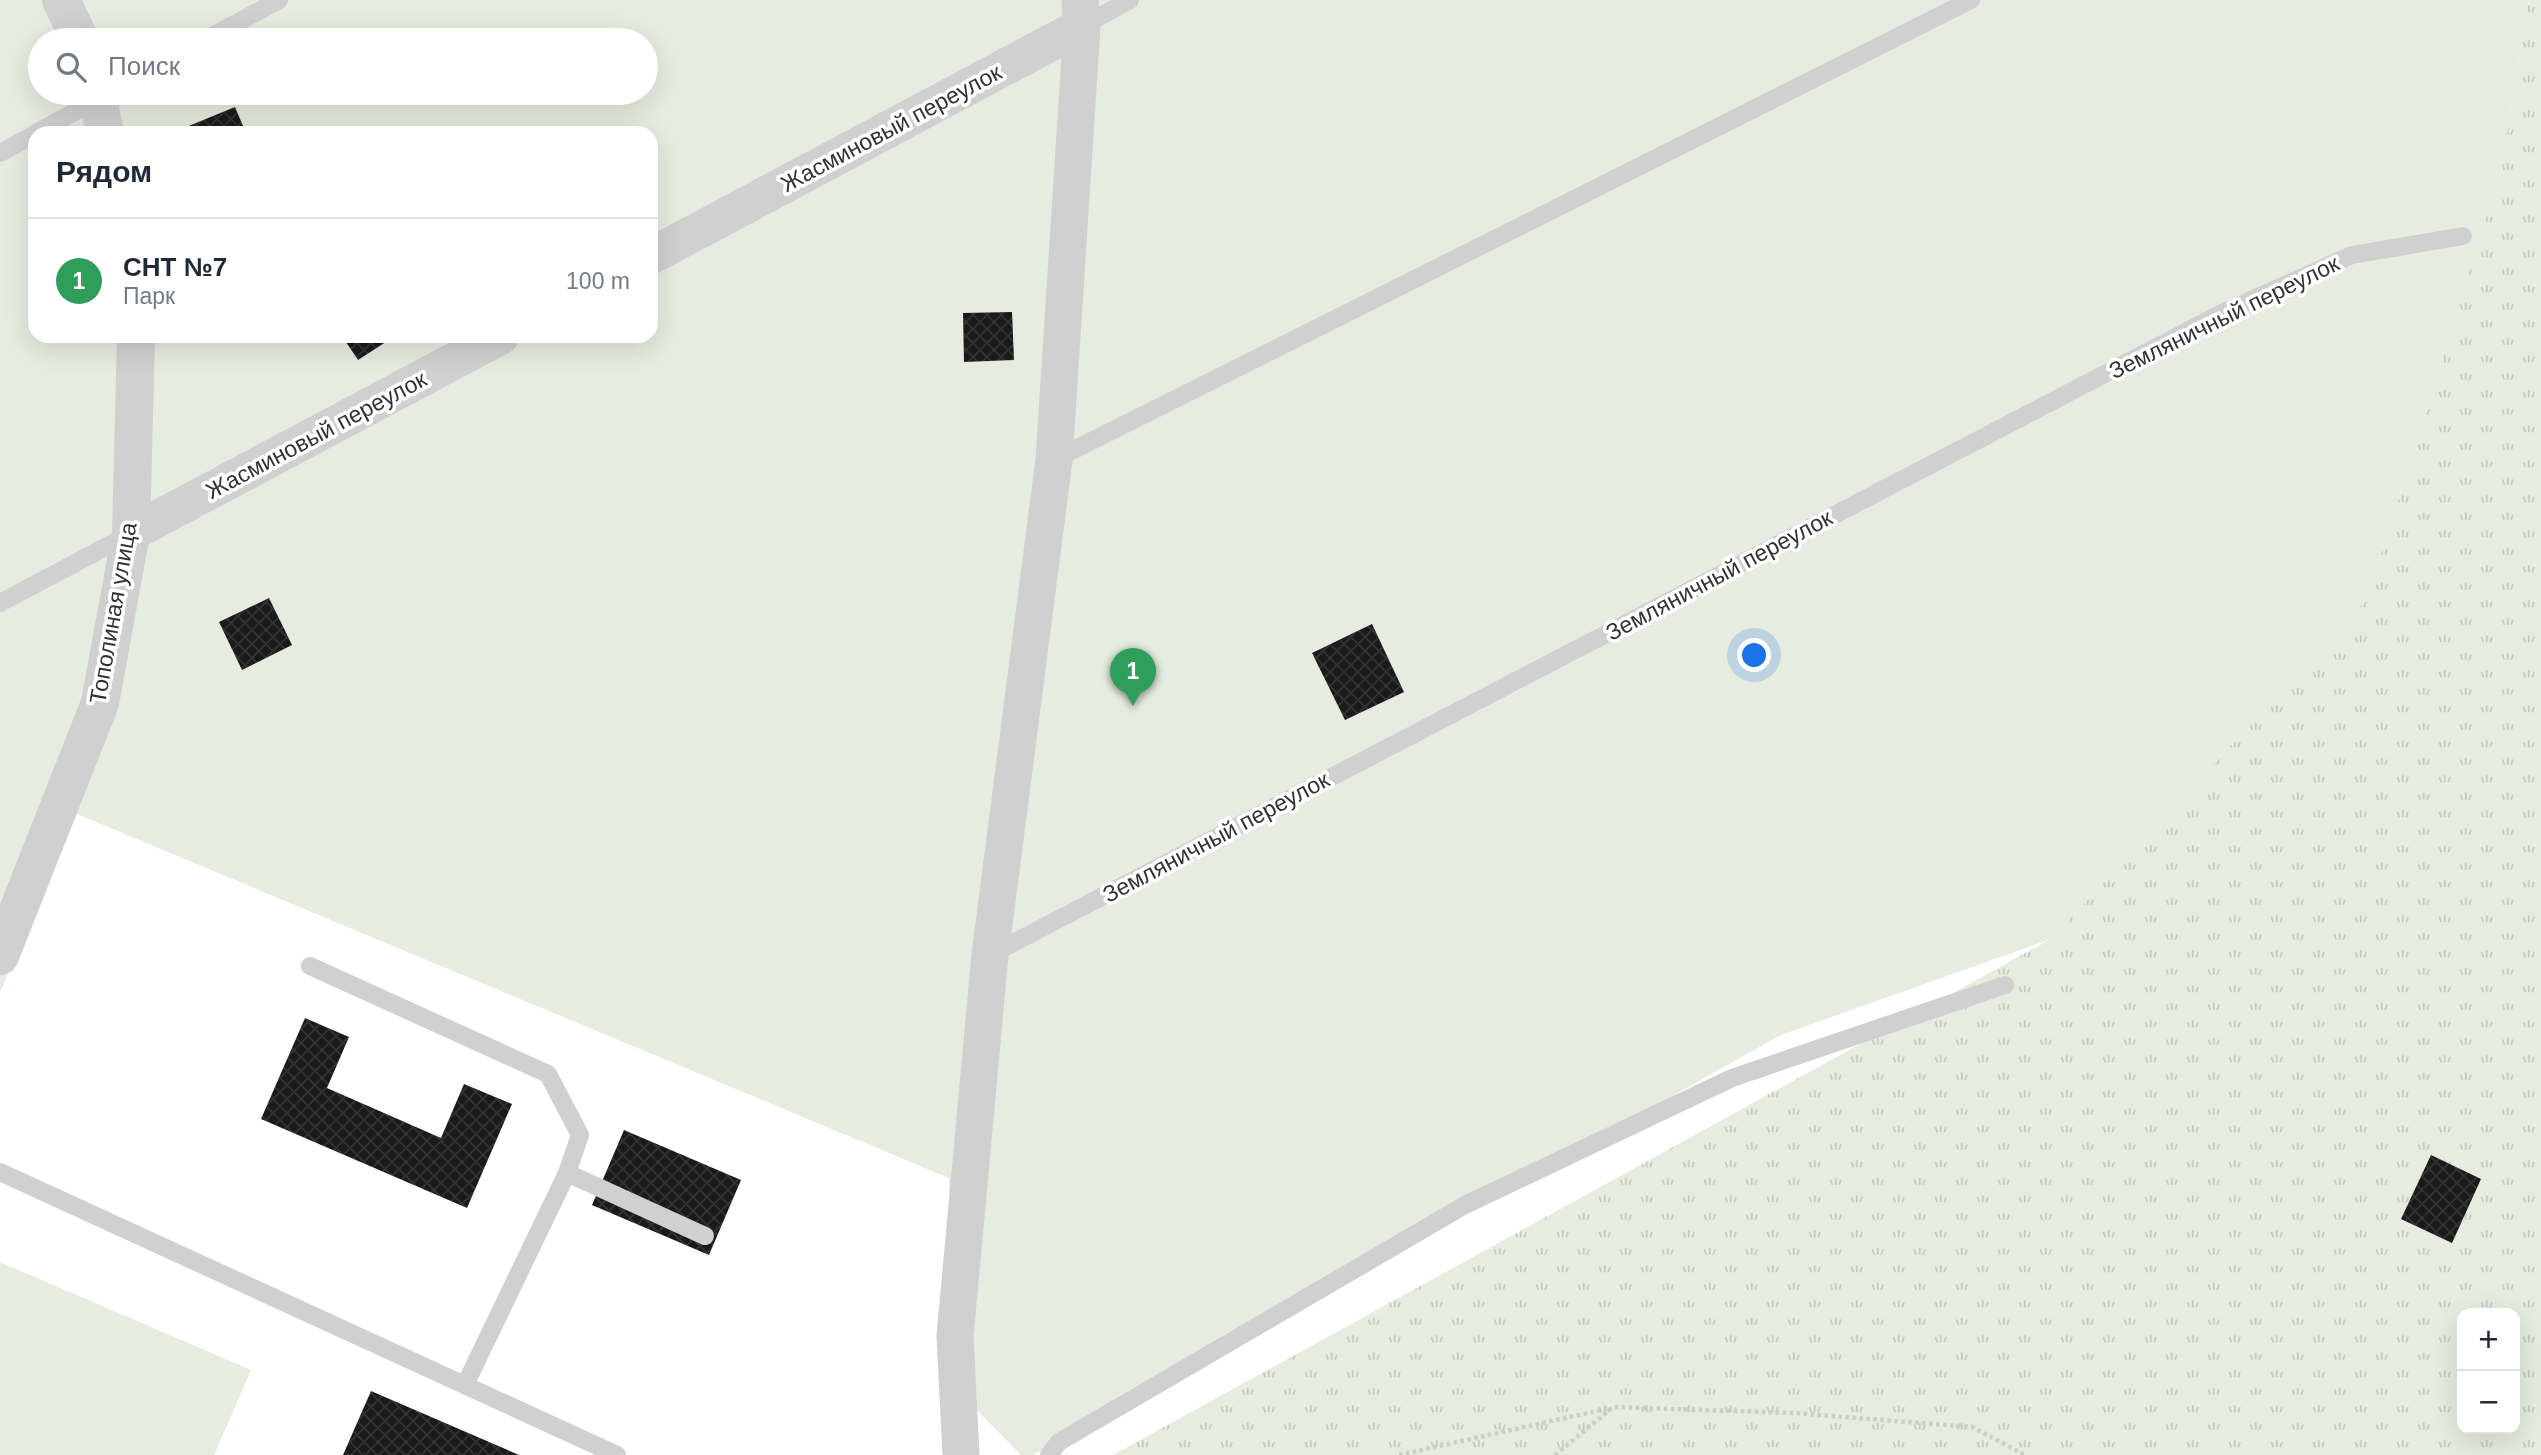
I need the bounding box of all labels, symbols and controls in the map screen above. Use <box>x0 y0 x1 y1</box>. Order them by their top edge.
search box <box>28 28 658 105</box>
icon: search <box>52 48 90 86</box>
text: Поиск <box>108 51 180 81</box>
street label: Жасминовый переулок <box>776 58 1007 197</box>
text: Рядом <box>56 155 152 188</box>
street label: Земляничный переулок <box>2105 250 2344 384</box>
text: СНТ №7 <box>123 252 227 282</box>
text: 1 <box>73 268 85 294</box>
text: 100 m <box>566 268 630 294</box>
text: Парк <box>123 283 175 309</box>
street label: Жасминовый переулок <box>201 365 432 504</box>
street label: Земляничный переулок <box>1601 504 1837 646</box>
street label: Тополиная улица <box>84 520 142 706</box>
your location <box>1737 638 1771 672</box>
pin: 1 <box>1110 648 1156 706</box>
street label: Земляничный переулок <box>1098 766 1334 908</box>
map controls <box>2457 1308 2520 1434</box>
button: + <box>2457 1308 2520 1371</box>
button: − <box>2457 1371 2520 1434</box>

